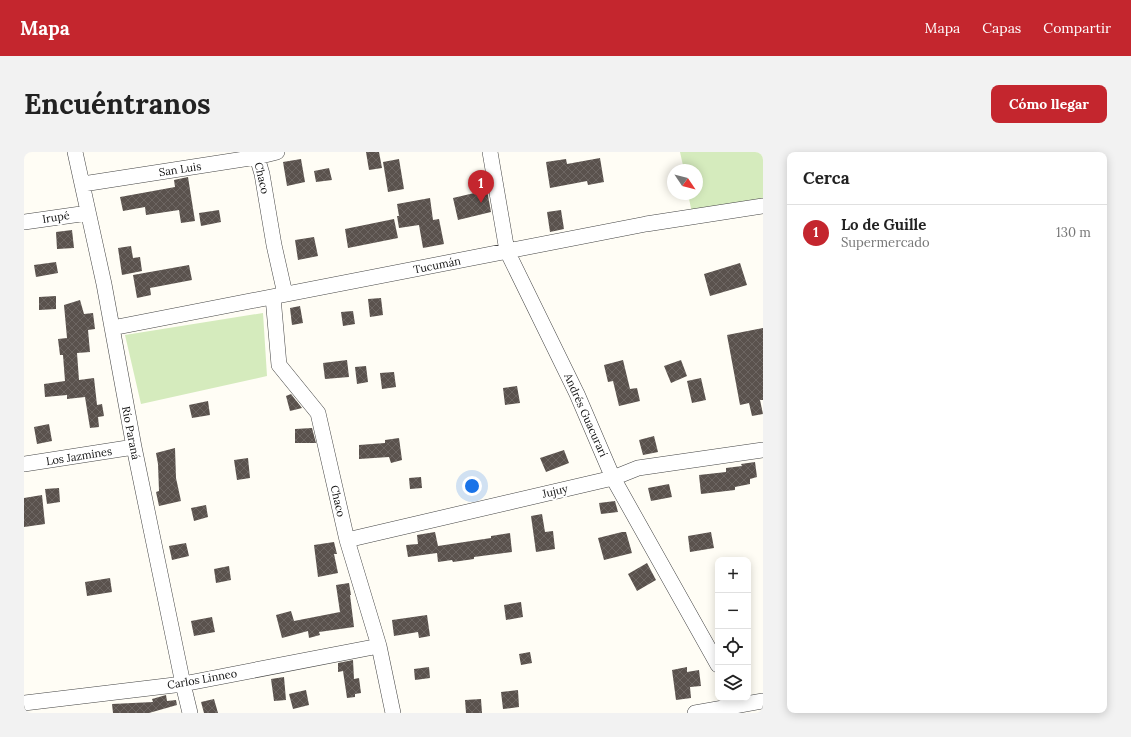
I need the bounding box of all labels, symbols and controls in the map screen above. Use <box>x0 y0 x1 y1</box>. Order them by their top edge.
text: Mapa <box>20 16 70 40</box>
text: Mapa <box>925 19 960 37</box>
text: Capas <box>982 19 1021 37</box>
text: Compartir <box>1043 19 1111 37</box>
button: Cómo llegar <box>991 85 1107 123</box>
text: Encuéntranos <box>24 86 211 122</box>
street label: San Luis <box>158 159 202 179</box>
street label: Chaco <box>252 161 272 195</box>
north arrow <box>667 164 703 200</box>
text: Cerca <box>803 167 850 189</box>
pin: 1 <box>468 170 494 203</box>
street label: Irupé <box>41 208 71 226</box>
text: Lo de Guille <box>841 215 926 234</box>
text: 1 <box>813 224 819 241</box>
text: 130 m <box>1056 224 1091 241</box>
text: Supermercado <box>841 234 930 251</box>
street label: Tucumán <box>412 253 462 276</box>
street label: Andrés Guacurarí <box>561 370 611 459</box>
street label: Río Paraná <box>119 405 143 461</box>
street label: Los Jazmines <box>45 444 113 468</box>
your location <box>462 476 482 496</box>
street label: Jujuy <box>540 481 569 501</box>
street label: Chaco <box>328 484 348 518</box>
map controls <box>715 557 751 701</box>
button: + <box>715 557 751 593</box>
button: − <box>715 593 751 629</box>
button: locate <box>715 629 751 665</box>
button: layers <box>715 665 751 701</box>
street label: Carlos Linneo <box>166 666 238 692</box>

